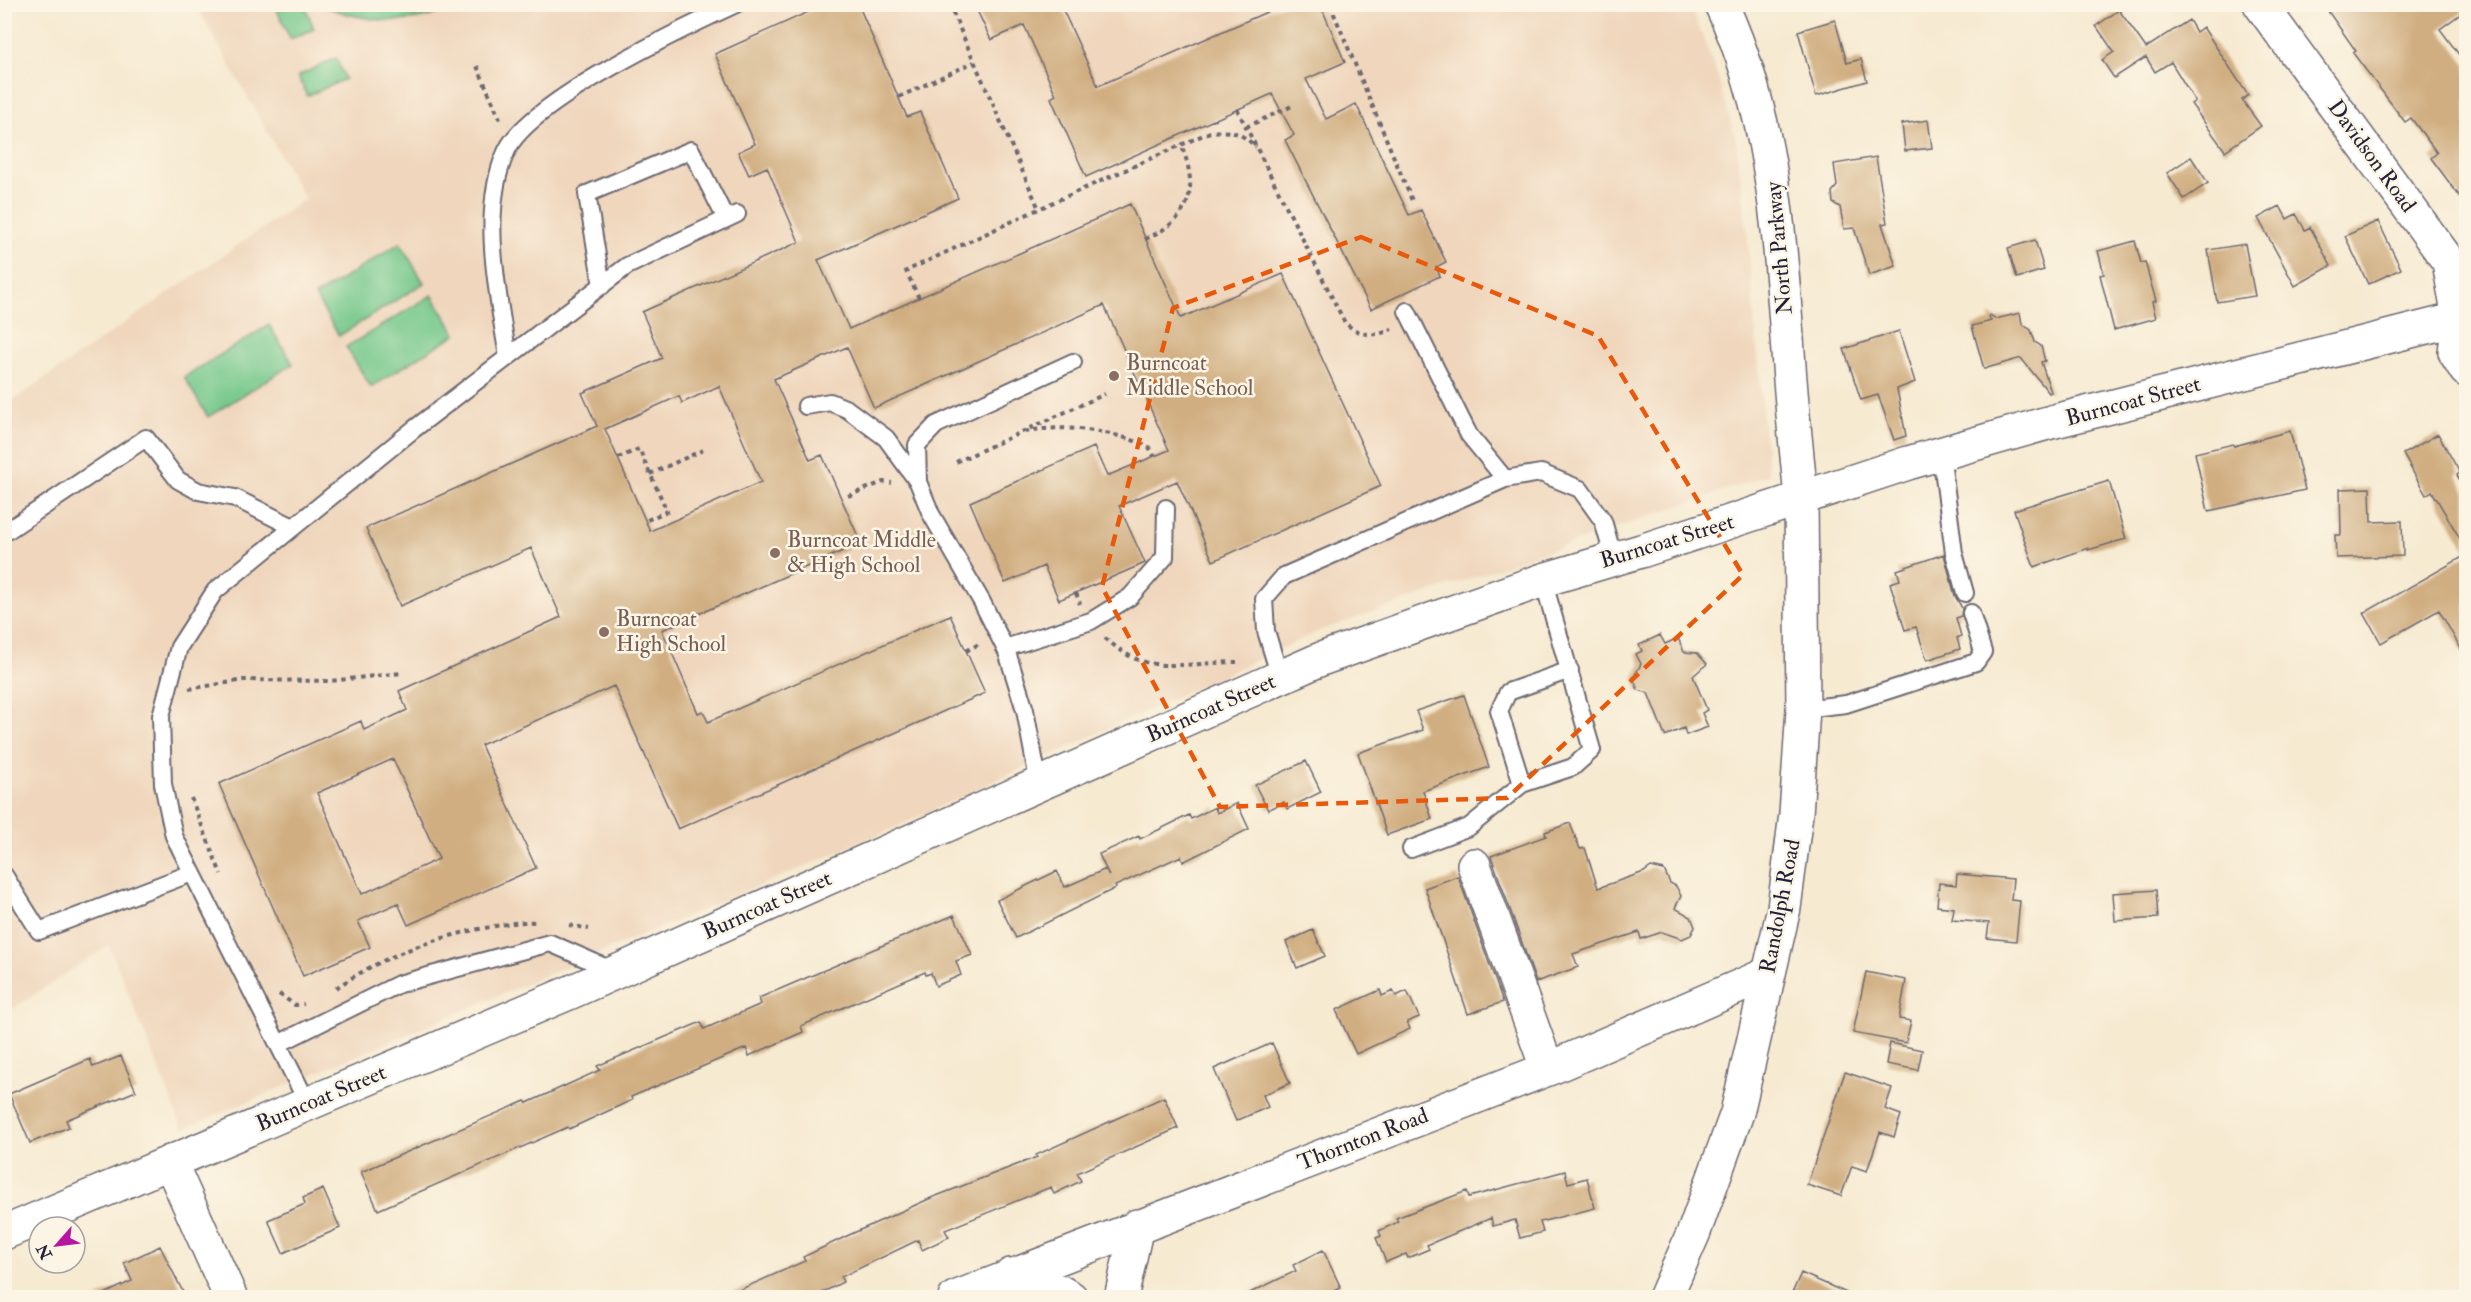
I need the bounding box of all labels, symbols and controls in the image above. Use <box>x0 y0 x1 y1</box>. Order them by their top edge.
street label: Davidson Road <box>2322 94 2422 218</box>
street label: North Parkway <box>1759 180 1799 316</box>
place label: Burncoat Middle School <box>1126 349 1254 402</box>
marker: Burncoat Middle School <box>1107 369 1121 383</box>
street label: Burncoat Street <box>2062 370 2204 432</box>
street label: Burncoat Street <box>1597 507 1737 575</box>
place label: Burncoat Middle & High School <box>787 526 936 579</box>
marker: Burncoat Middle & High School <box>768 546 782 560</box>
place label: Burncoat High School <box>616 605 727 658</box>
marker: Burncoat High School <box>597 625 611 639</box>
street label: Burncoat Street <box>1142 667 1280 749</box>
street label: Randolph Road <box>1753 836 1808 976</box>
street label: Burncoat Street <box>698 864 836 946</box>
street label: Burncoat Street <box>252 1058 390 1138</box>
street label: Thornton Road <box>1294 1101 1432 1177</box>
north arrow <box>27 1215 87 1275</box>
text: N <box>32 1240 57 1263</box>

